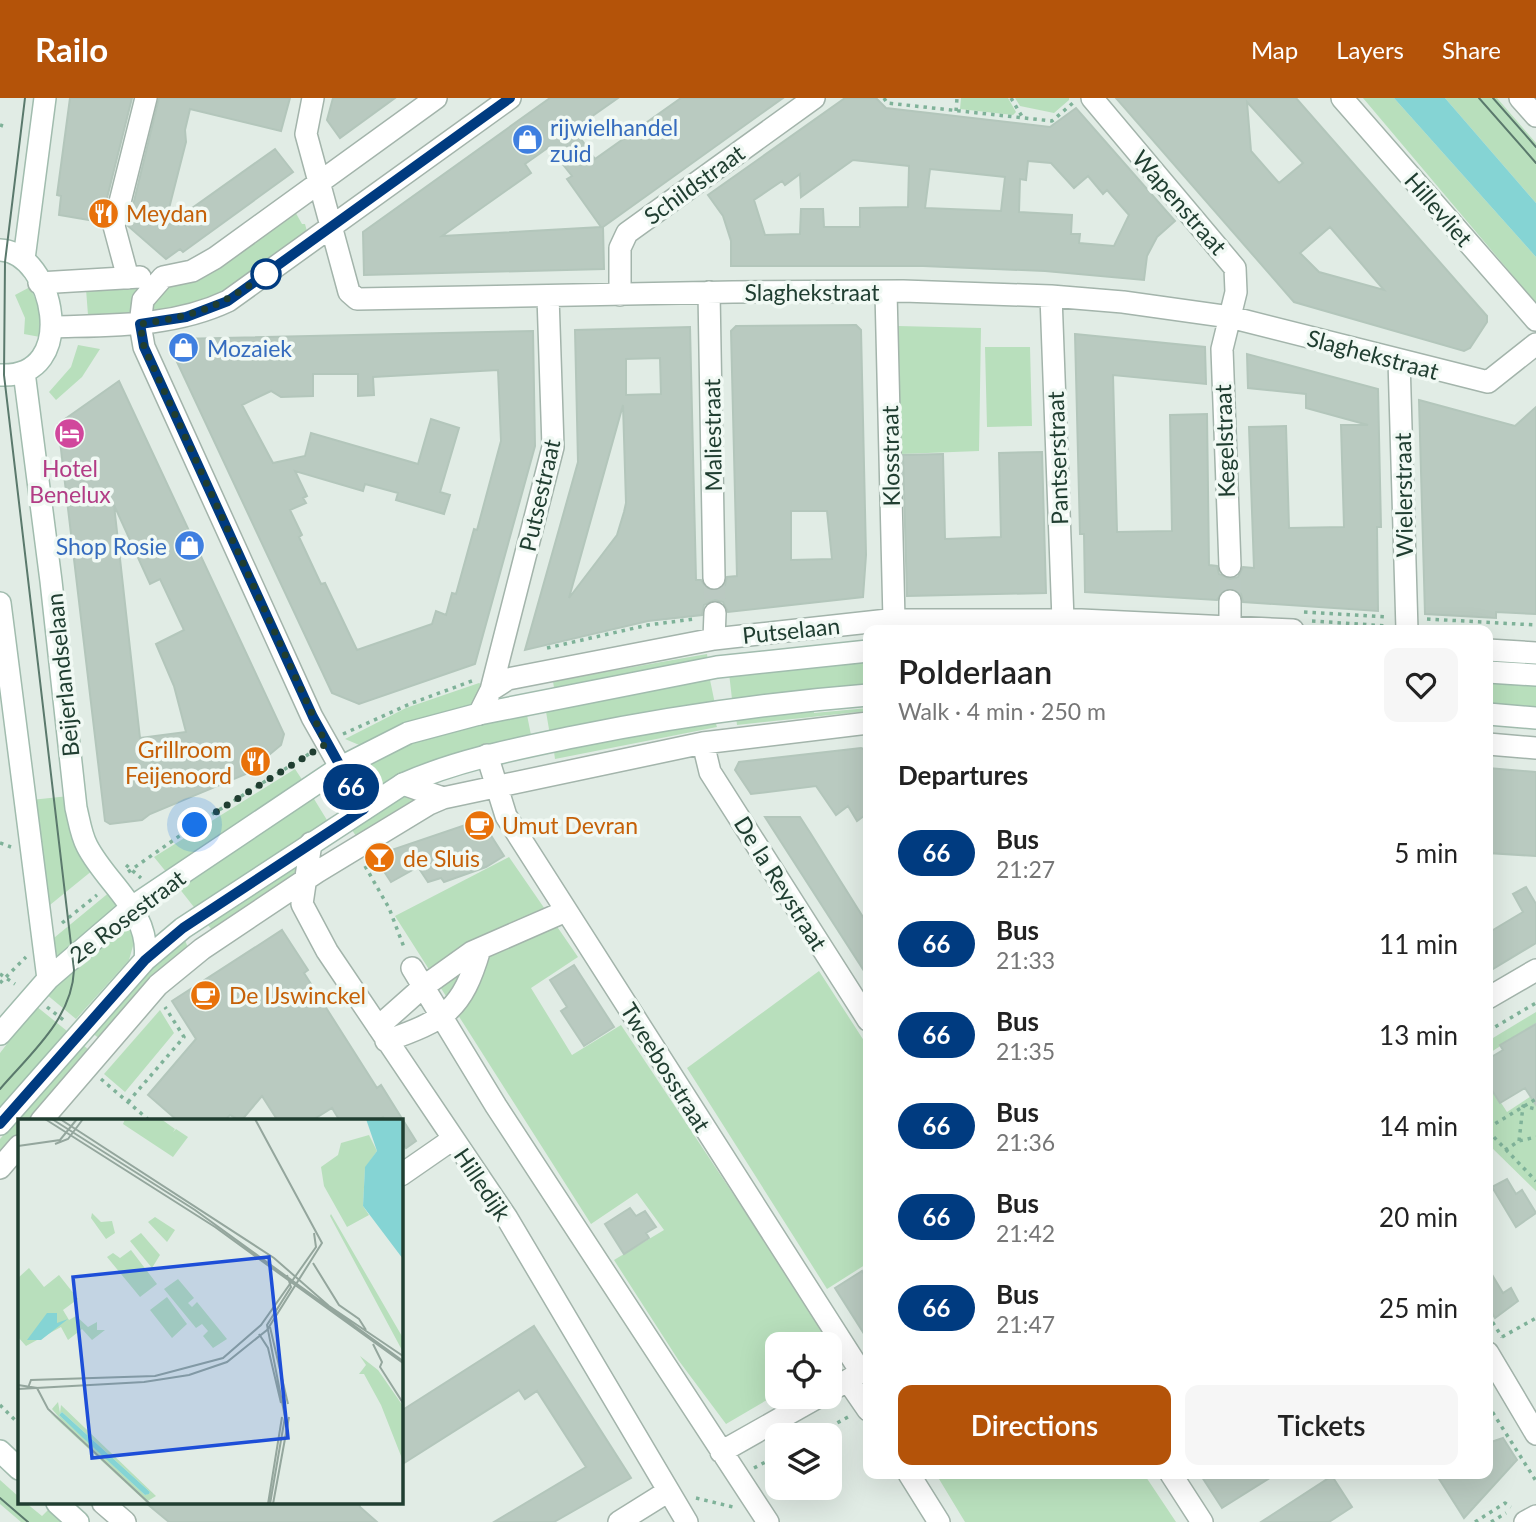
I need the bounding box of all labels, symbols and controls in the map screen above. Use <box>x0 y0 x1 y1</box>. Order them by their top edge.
text: Railo <box>35 29 108 69</box>
text: Map <box>1251 35 1298 64</box>
text: Layers <box>1336 35 1404 64</box>
text: Share <box>1442 35 1501 64</box>
place label: rijwielhandel zuid <box>550 113 678 167</box>
shop icon: rijwielhandel zuid <box>510 123 544 157</box>
street label: Schildstraat <box>638 138 750 230</box>
street label: Wapenstraat <box>1127 144 1233 260</box>
street label: Hillevliet <box>1399 166 1479 252</box>
restaurant icon: Meydan <box>86 196 120 230</box>
place label: Meydan <box>126 199 208 227</box>
unlabelled marker <box>251 259 281 289</box>
street label: Slaghekstraat <box>744 278 880 306</box>
street label: Slaghekstraat <box>1304 323 1443 385</box>
shop icon: Mozaiek <box>167 331 201 365</box>
place label: Mozaiek <box>207 334 292 362</box>
street label: Maliestraat <box>697 378 727 492</box>
street label: Kegelstraat <box>1208 383 1240 498</box>
street label: Pantserstraat <box>1041 390 1073 525</box>
street label: Klosstraat <box>875 405 905 507</box>
hotel icon: Hotel Benelux <box>53 417 87 451</box>
street label: Wielerstraat <box>1388 432 1418 558</box>
street label: Putsestraat <box>513 435 566 554</box>
place label: Hotel Benelux <box>29 454 111 508</box>
shop icon: Shop Rosie <box>173 529 207 563</box>
place label: Shop Rosie <box>56 532 167 560</box>
street label: Beijerlandselaan <box>39 592 85 758</box>
street label: Putselaan <box>741 611 841 649</box>
button: heart <box>1384 648 1458 722</box>
text: Polderlaan <box>898 651 1052 691</box>
text: Walk · 4 min · 250 m <box>898 697 1106 725</box>
place label: Grillroom Feijenoord <box>125 735 232 789</box>
restaurant icon: Grillroom Feijenoord <box>238 745 272 779</box>
text: Departures <box>898 759 1028 791</box>
line badge: 66 <box>320 764 382 810</box>
text: 66 <box>337 772 365 801</box>
your location <box>177 807 212 842</box>
cafe icon: Umut Devran <box>462 808 496 842</box>
place label: Umut Devran <box>502 811 638 839</box>
street label: De la Reystraat <box>729 811 834 956</box>
text: Bus <box>996 823 1039 855</box>
text: 5 min <box>1394 837 1458 869</box>
text: 66 <box>923 838 950 867</box>
bar icon: de Sluis <box>363 841 397 875</box>
place label: de Sluis <box>403 844 480 872</box>
text: 21:27 <box>996 855 1055 883</box>
street label: 2e Rosestraat <box>64 863 191 969</box>
text: Bus <box>996 914 1039 946</box>
text: 11 min <box>1379 928 1458 960</box>
text: 66 <box>923 929 950 958</box>
text: 21:33 <box>996 946 1055 974</box>
cafe icon: De IJswinckel <box>189 978 223 1012</box>
place label: De IJswinckel <box>229 981 366 1009</box>
street label: Tweebosstraat <box>615 997 717 1137</box>
text: Bus <box>996 1005 1039 1037</box>
text: 13 min <box>1379 1019 1458 1051</box>
text: 66 <box>923 1020 950 1049</box>
text: 21:35 <box>996 1037 1055 1065</box>
text: Bus <box>996 1096 1039 1128</box>
text: 14 min <box>1379 1110 1458 1142</box>
text: 66 <box>923 1111 950 1140</box>
inset map <box>18 1119 402 1504</box>
text: 21:36 <box>996 1128 1055 1156</box>
street label: Hilledijk <box>449 1142 518 1226</box>
text: Bus <box>996 1187 1039 1219</box>
text: 20 min <box>1379 1201 1458 1233</box>
text: 66 <box>923 1202 950 1231</box>
text: 21:42 <box>996 1219 1055 1247</box>
text: Bus <box>996 1278 1039 1310</box>
text: 25 min <box>1379 1292 1458 1324</box>
text: 66 <box>923 1293 950 1322</box>
text: 21:47 <box>996 1310 1055 1338</box>
map controls <box>765 1332 842 1500</box>
button: locate <box>765 1332 842 1409</box>
button: Directions <box>898 1385 1171 1465</box>
button: Tickets <box>1185 1385 1458 1465</box>
button: layers <box>765 1423 842 1500</box>

